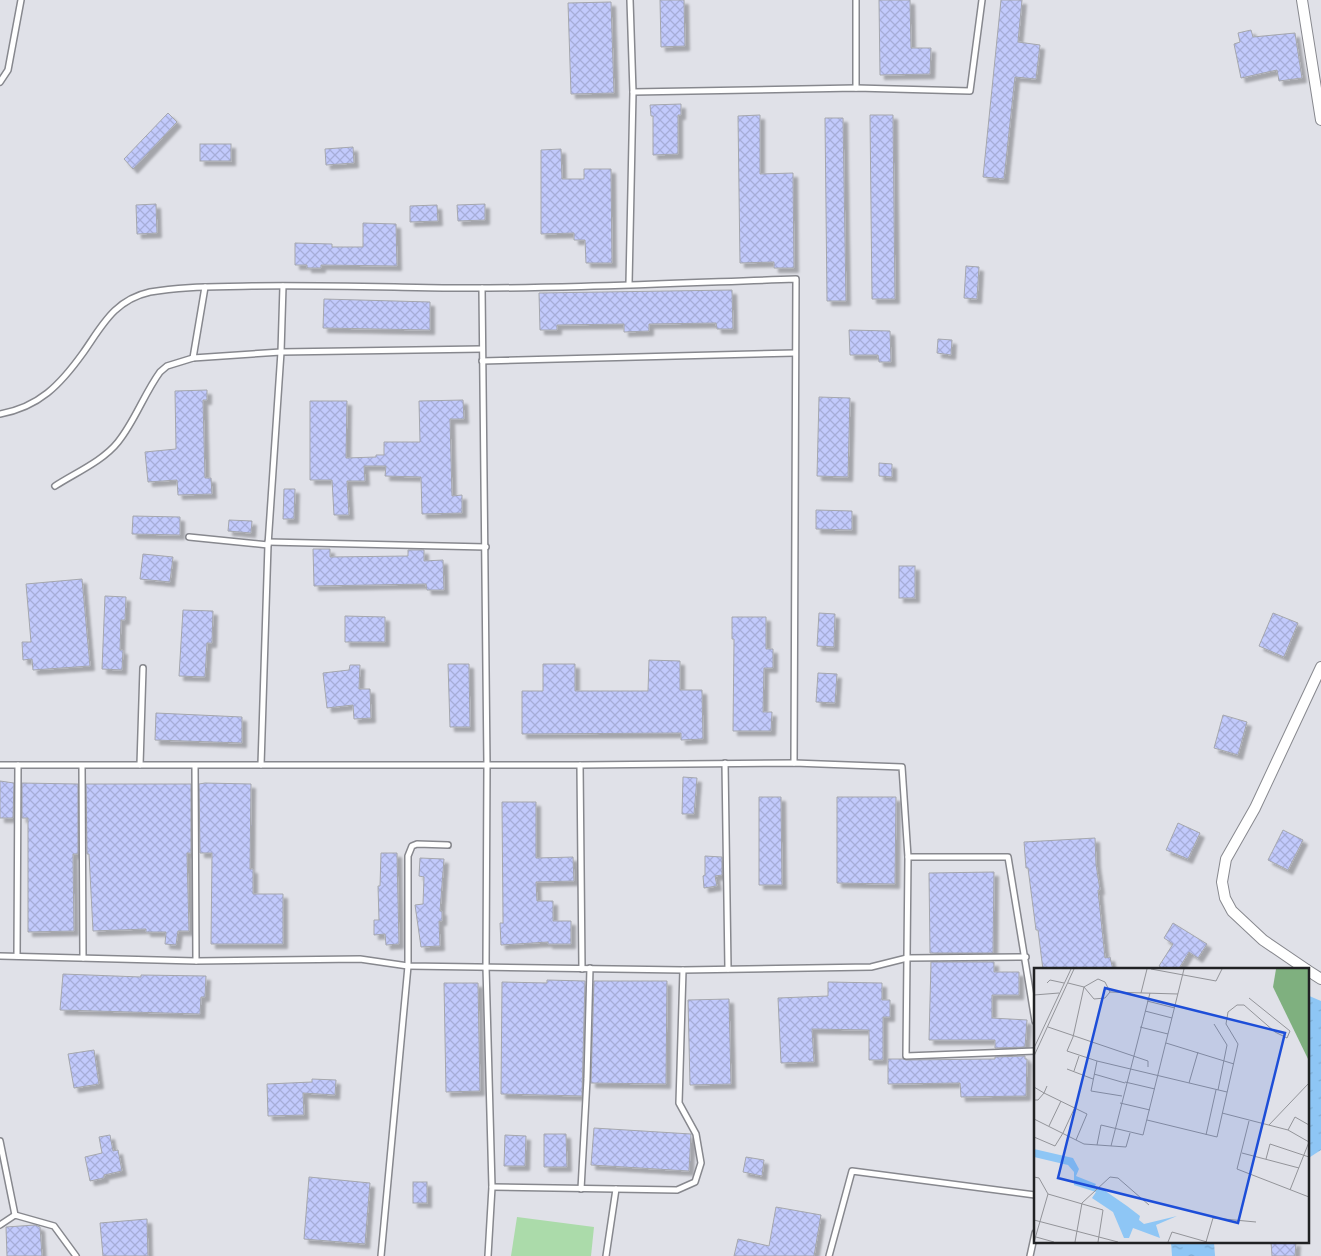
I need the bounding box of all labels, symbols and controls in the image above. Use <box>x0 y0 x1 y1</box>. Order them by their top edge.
inset map <box>1034 968 1308 1244</box>

